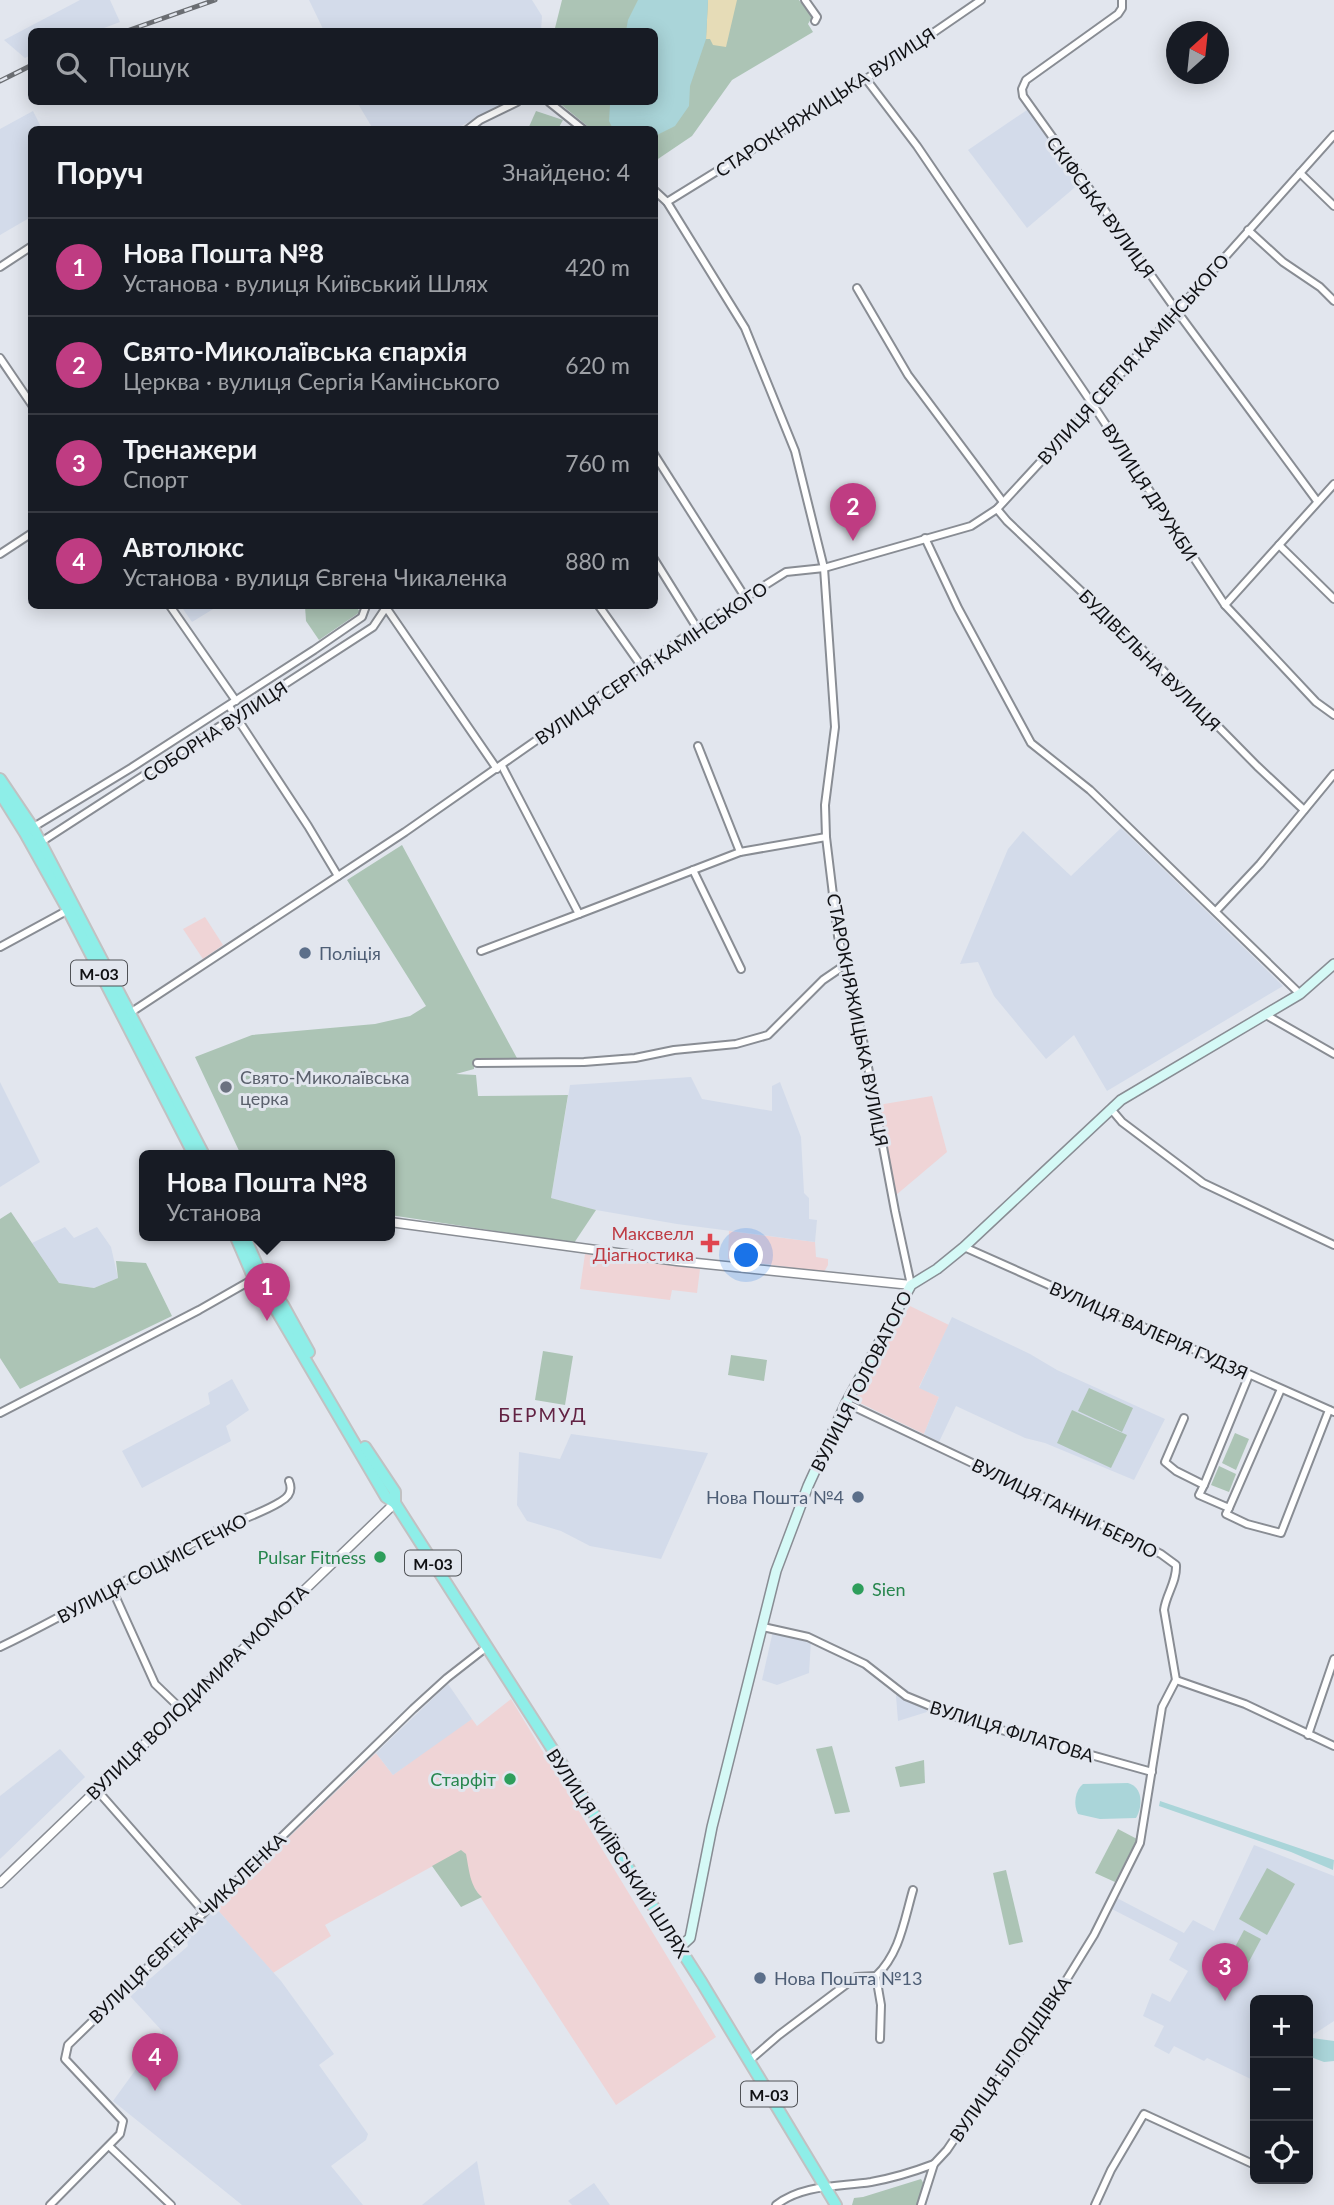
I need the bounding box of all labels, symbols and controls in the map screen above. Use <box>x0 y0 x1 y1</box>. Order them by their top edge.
north arrow <box>1166 21 1229 84</box>
street label: СТАРОКНЯЖИЦЬКА ВУЛИЦЯ <box>711 23 939 181</box>
search box <box>28 28 658 105</box>
icon: search <box>52 48 90 86</box>
text: Пошук <box>108 51 190 83</box>
street label: СКІФСЬКА ВУЛИЦЯ <box>1042 132 1160 282</box>
text: Поруч <box>56 154 143 190</box>
text: Знайдено: 4 <box>502 158 630 186</box>
text: Нова Пошта №8 <box>123 237 324 269</box>
street label: ВУЛИЦЯ СЕРГІЯ КАМІНСЬКОГО <box>1033 249 1233 469</box>
text: 1 <box>72 253 86 281</box>
text: 420 m <box>565 253 630 281</box>
text: Установа · вулиця Київський Шлях <box>123 269 488 297</box>
text: Свято-Миколаївська єпархія <box>123 335 467 367</box>
text: 2 <box>72 351 86 379</box>
text: 620 m <box>565 351 630 379</box>
text: Церква · вулиця Сергія Камінського <box>123 367 500 395</box>
street label: ВУЛИЦЯ ДРУЖБИ <box>1098 419 1202 565</box>
text: Тренажери <box>123 433 257 465</box>
text: 3 <box>72 449 86 477</box>
text: 760 m <box>565 449 630 477</box>
text: Спорт <box>123 465 188 493</box>
pin: 2 <box>830 483 876 541</box>
text: Автолюкс <box>123 531 244 563</box>
text: 4 <box>72 547 86 575</box>
text: 880 m <box>565 547 630 575</box>
text: Установа · вулиця Євгена Чикаленка <box>123 563 507 591</box>
street label: ВУЛИЦЯ СЕРГІЯ КАМІНСЬКОГО <box>531 577 771 749</box>
street label: БУДІВЕЛЬНА ВУЛИЦЯ <box>1075 585 1225 735</box>
street label: СОБОРНА ВУЛИЦЯ <box>139 676 291 786</box>
street label: СТАРОКНЯЖИЦЬКА ВУЛИЦЯ <box>823 892 893 1148</box>
place label: Поліція <box>319 942 381 964</box>
marker: Поліція <box>297 945 313 961</box>
road number: М-03 <box>71 960 127 986</box>
place label: Свято-Миколаївська церка <box>240 1066 409 1109</box>
marker: Свято-Миколаївська церка <box>218 1079 234 1095</box>
popup <box>139 1150 395 1241</box>
text: Нова Пошта №8 <box>166 1166 368 1198</box>
text: Установа <box>166 1198 262 1226</box>
place label: Максвелл Діагностика <box>593 1222 694 1265</box>
marker: Максвелл Діагностика <box>700 1233 720 1253</box>
your location <box>729 1238 763 1272</box>
pin: 1 <box>244 1263 290 1321</box>
street label: ВУЛИЦЯ ВАЛЕРІЯ ГУДЗЯ <box>1046 1276 1252 1384</box>
street label: ВУЛИЦЯ ГОЛОВАТОГО <box>806 1287 916 1475</box>
district label: БЕРМУД <box>498 1403 588 1426</box>
street label: ВУЛИЦЯ ГАННИ БЕРЛО <box>969 1453 1161 1563</box>
place label: Нова Пошта №4 <box>706 1486 844 1508</box>
marker: Нова Пошта №4 <box>850 1489 866 1505</box>
street label: ВУЛИЦЯ СОЦМІСТЕЧКО <box>53 1509 251 1627</box>
place label: Pulsar Fitness <box>257 1546 366 1568</box>
marker: Pulsar Fitness <box>372 1549 388 1565</box>
road number: М-03 <box>405 1550 461 1576</box>
place label: Sien <box>872 1578 906 1600</box>
street label: ВУЛИЦЯ ВОЛОДИМИРА МОМОТА <box>82 1579 313 1804</box>
marker: Sien <box>850 1581 866 1597</box>
street label: ВУЛИЦЯ ФІЛАТОВА <box>927 1696 1097 1767</box>
street label: ВУЛИЦЯ КИЇВСЬКИЙ ШЛЯХ <box>542 1744 694 1962</box>
place label: Старфіт <box>430 1768 496 1790</box>
marker: Старфіт <box>502 1771 518 1787</box>
street label: ВУЛИЦЯ ЄВГЕНА ЧИКАЛЕНКА <box>84 1827 291 2028</box>
pin: 3 <box>1202 1943 1248 2001</box>
place label: Нова Пошта №13 <box>774 1967 922 1989</box>
marker: Нова Пошта №13 <box>752 1970 768 1986</box>
street label: ВУЛИЦЯ БІЛОДІДІВКА <box>945 1972 1076 2146</box>
map controls <box>1250 1995 1313 2184</box>
button: + <box>1250 1995 1313 2058</box>
pin: 4 <box>132 2033 178 2091</box>
button: − <box>1250 2058 1313 2121</box>
road number: М-03 <box>741 2082 797 2106</box>
button: locate <box>1250 2121 1313 2184</box>

